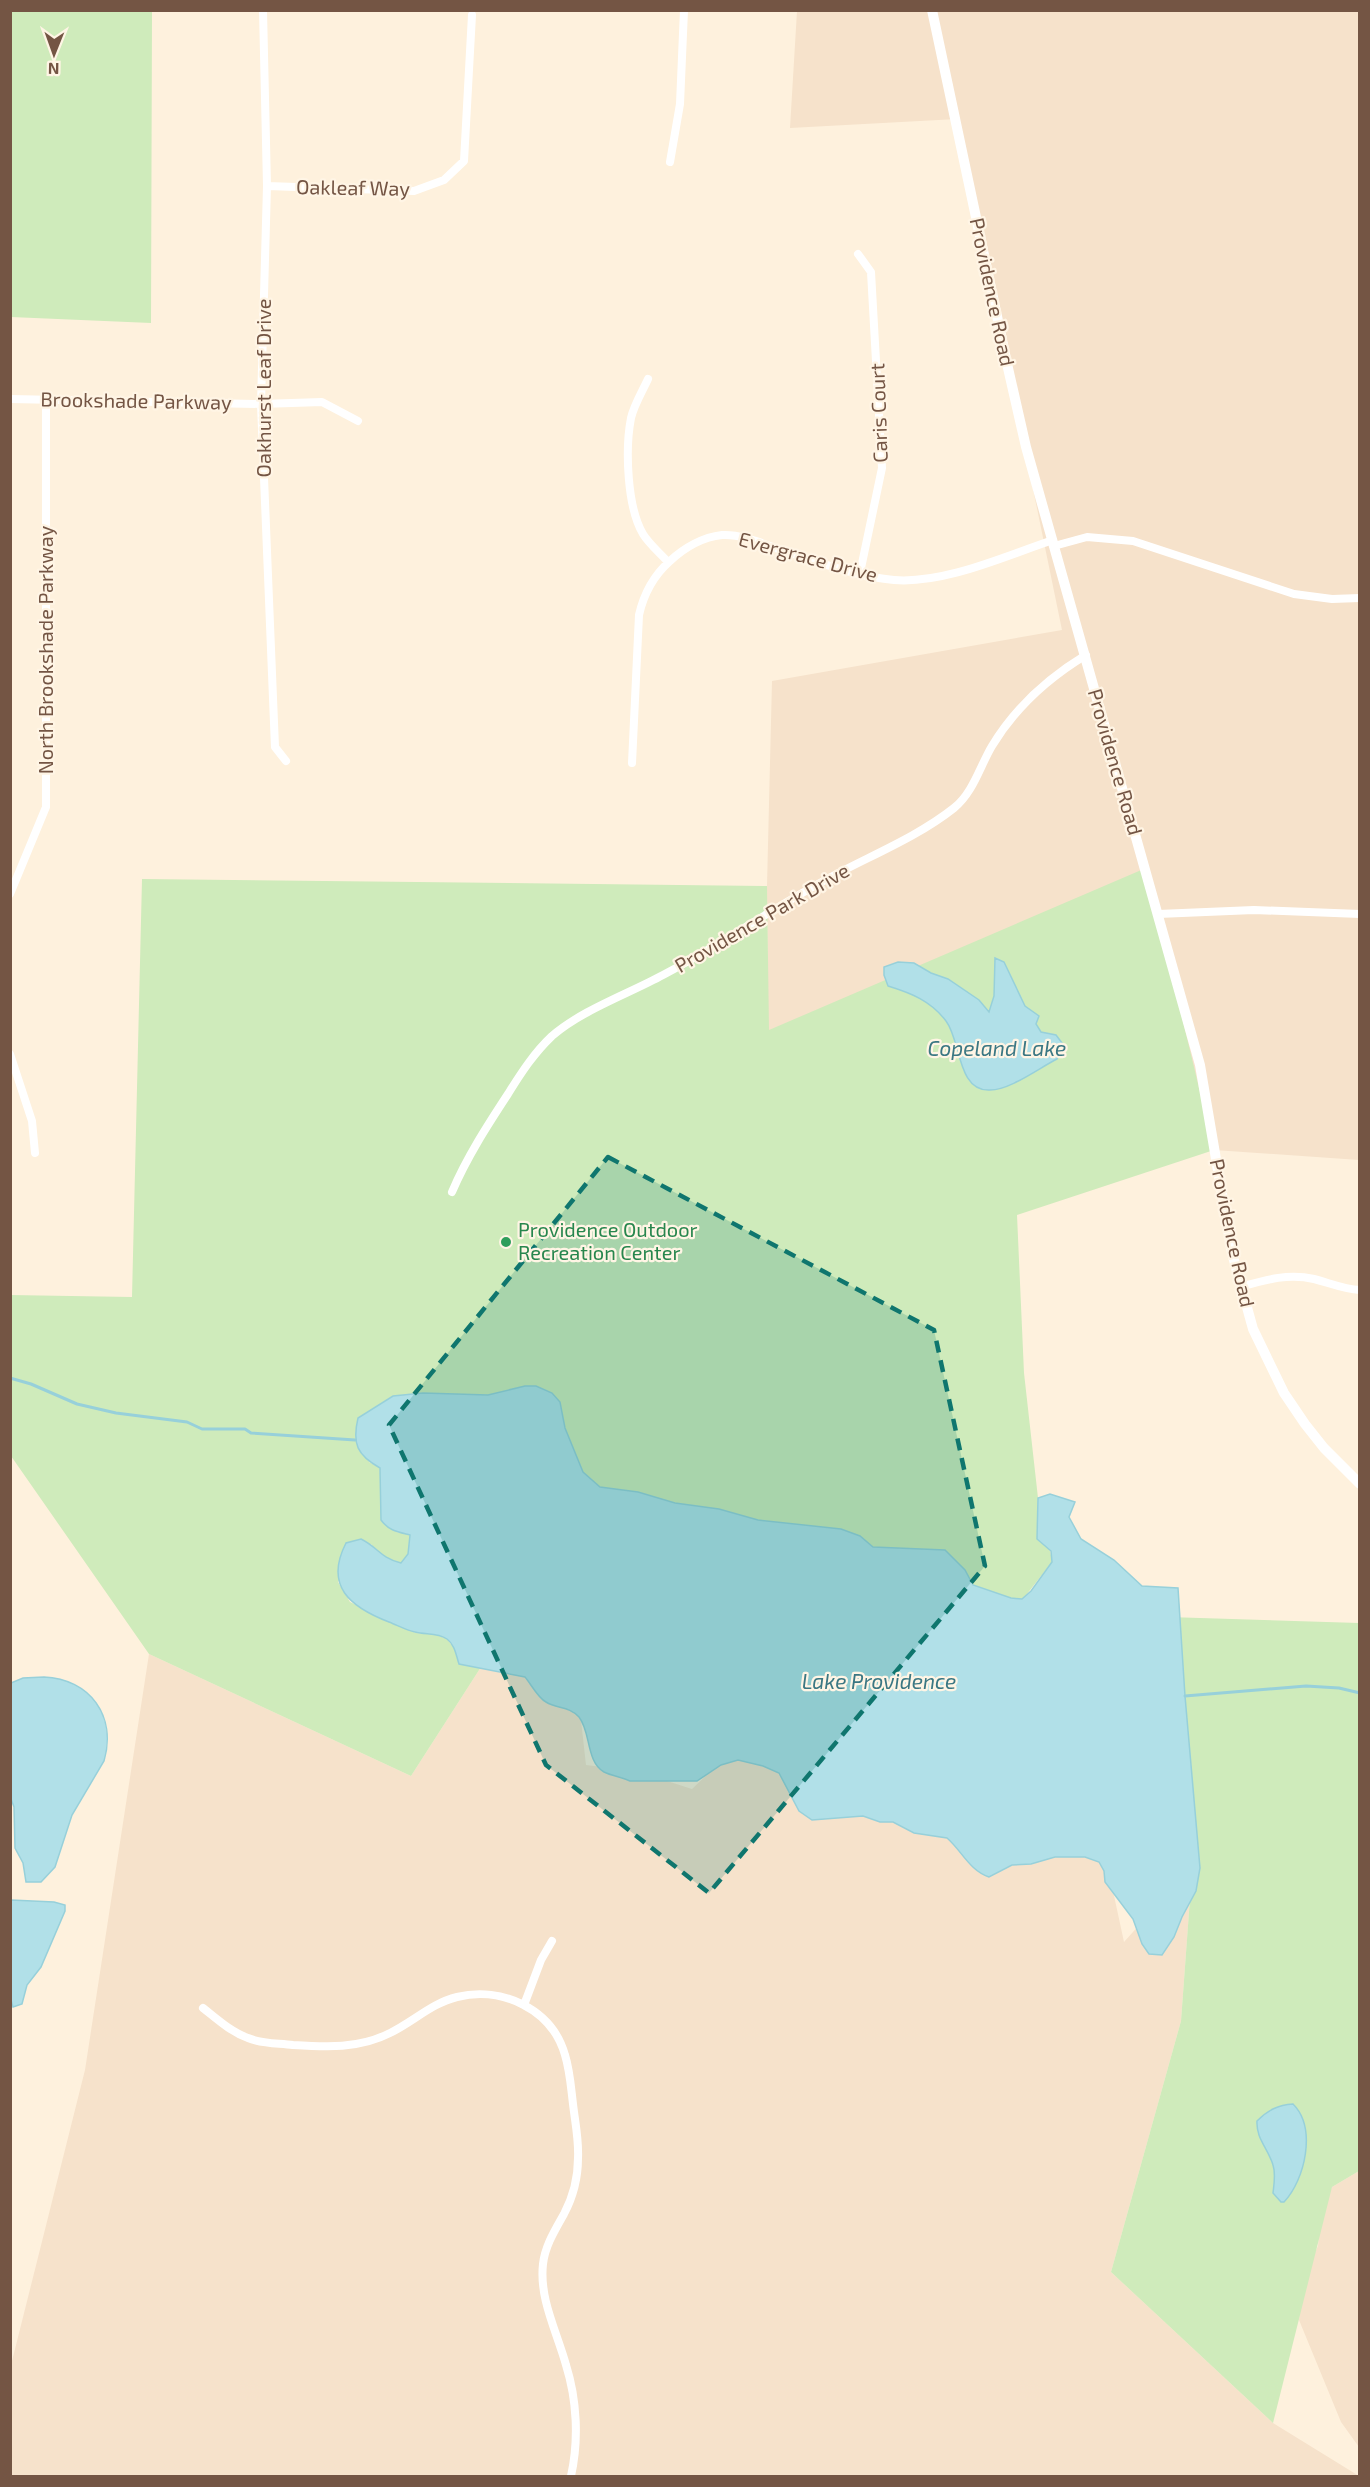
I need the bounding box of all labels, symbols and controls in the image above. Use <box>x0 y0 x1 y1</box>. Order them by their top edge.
north arrow <box>24 24 84 84</box>
text: N <box>48 60 60 79</box>
street label: Oakleaf Way <box>296 174 411 200</box>
street label: Providence Road <box>966 215 1020 368</box>
street label: Oakhurst Leaf Drive <box>251 299 275 477</box>
street label: Caris Court <box>864 362 892 463</box>
street label: Brookshade Parkway <box>40 386 232 414</box>
street label: North Brookshade Parkway <box>33 525 57 774</box>
street label: Evergrace Drive <box>736 526 880 586</box>
street label: Providence Road <box>1084 686 1148 838</box>
street label: Providence Park Drive <box>670 857 853 977</box>
water label: Copeland Lake <box>928 1035 1066 1060</box>
street label: Providence Road <box>1206 1156 1260 1309</box>
place label: Providence Outdoor Recreation Center <box>518 1217 698 1264</box>
marker: Providence Outdoor Recreation Center <box>499 1235 513 1249</box>
water label: Lake Providence <box>802 1668 956 1693</box>

